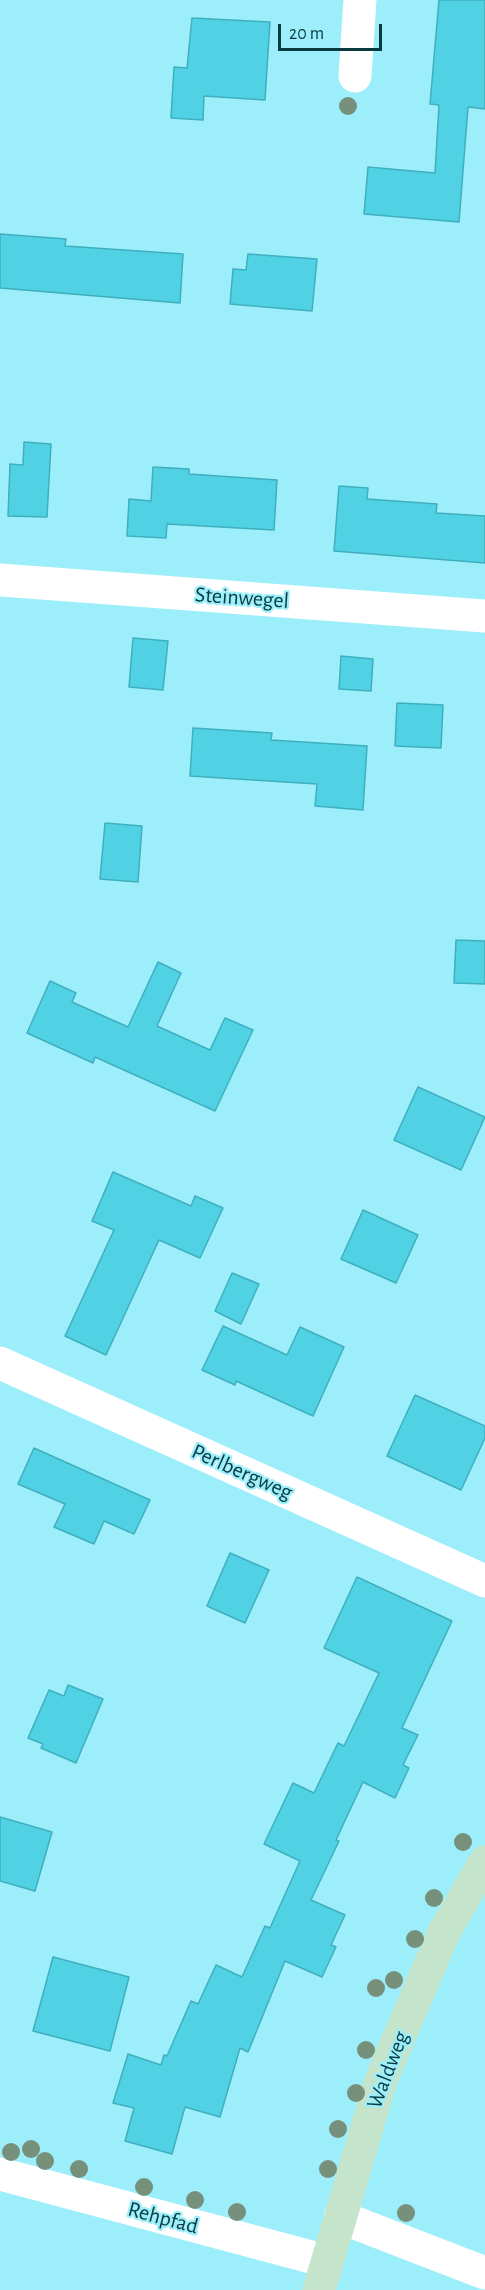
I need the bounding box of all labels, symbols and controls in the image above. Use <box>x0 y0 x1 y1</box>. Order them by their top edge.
scale bar <box>281 12 384 50</box>
text: 20 m <box>289 25 324 43</box>
street label: Steinwegel <box>194 582 290 614</box>
street label: Perlbergweg <box>187 1438 297 1506</box>
street label: Waldweg <box>361 2028 415 2112</box>
street label: Rehpfad <box>125 2196 201 2240</box>

